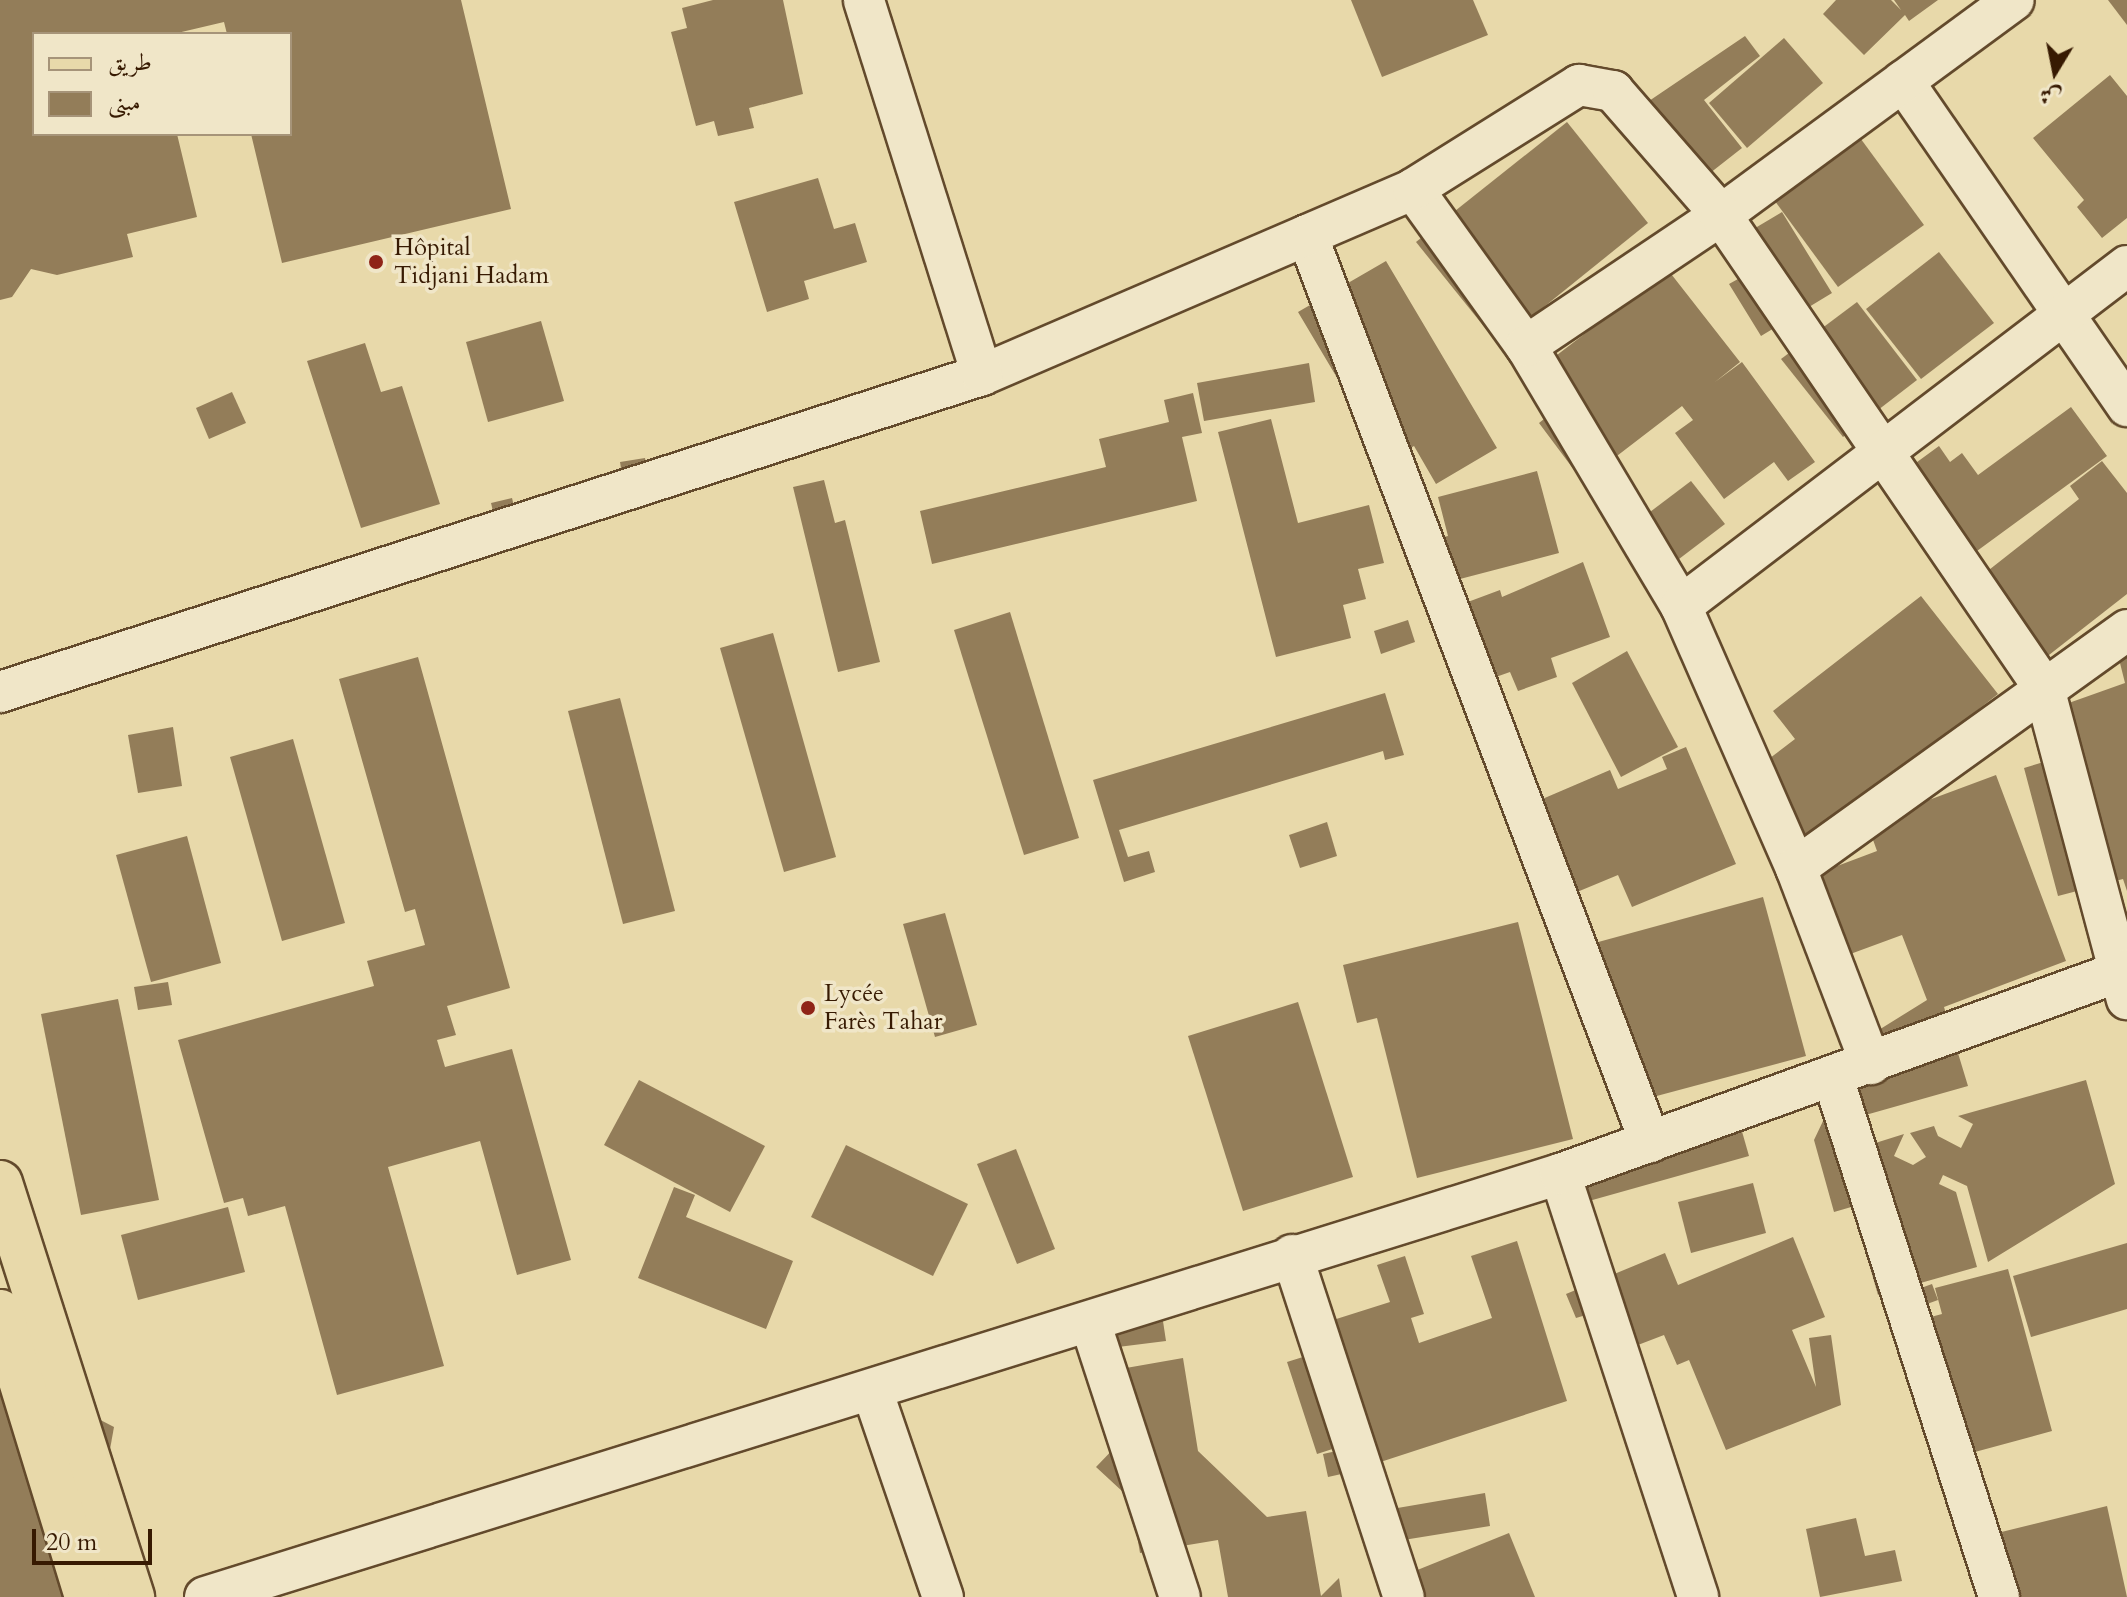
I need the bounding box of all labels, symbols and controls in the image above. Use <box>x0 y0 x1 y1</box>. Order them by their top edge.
legend <box>32 32 292 136</box>
north arrow <box>2015 32 2095 112</box>
text: طريق <box>108 46 152 79</box>
text: ش <box>2037 79 2064 112</box>
text: مبنى <box>108 86 141 119</box>
place label: Hôpital Tidjani Hadam <box>394 234 549 290</box>
marker: Hôpital Tidjani Hadam <box>365 251 387 273</box>
place label: Lycée Farès Tahar <box>824 980 942 1036</box>
marker: Lycée Farès Tahar <box>799 999 817 1017</box>
scale bar <box>36 1513 156 1563</box>
text: 20 m <box>46 1526 97 1559</box>

